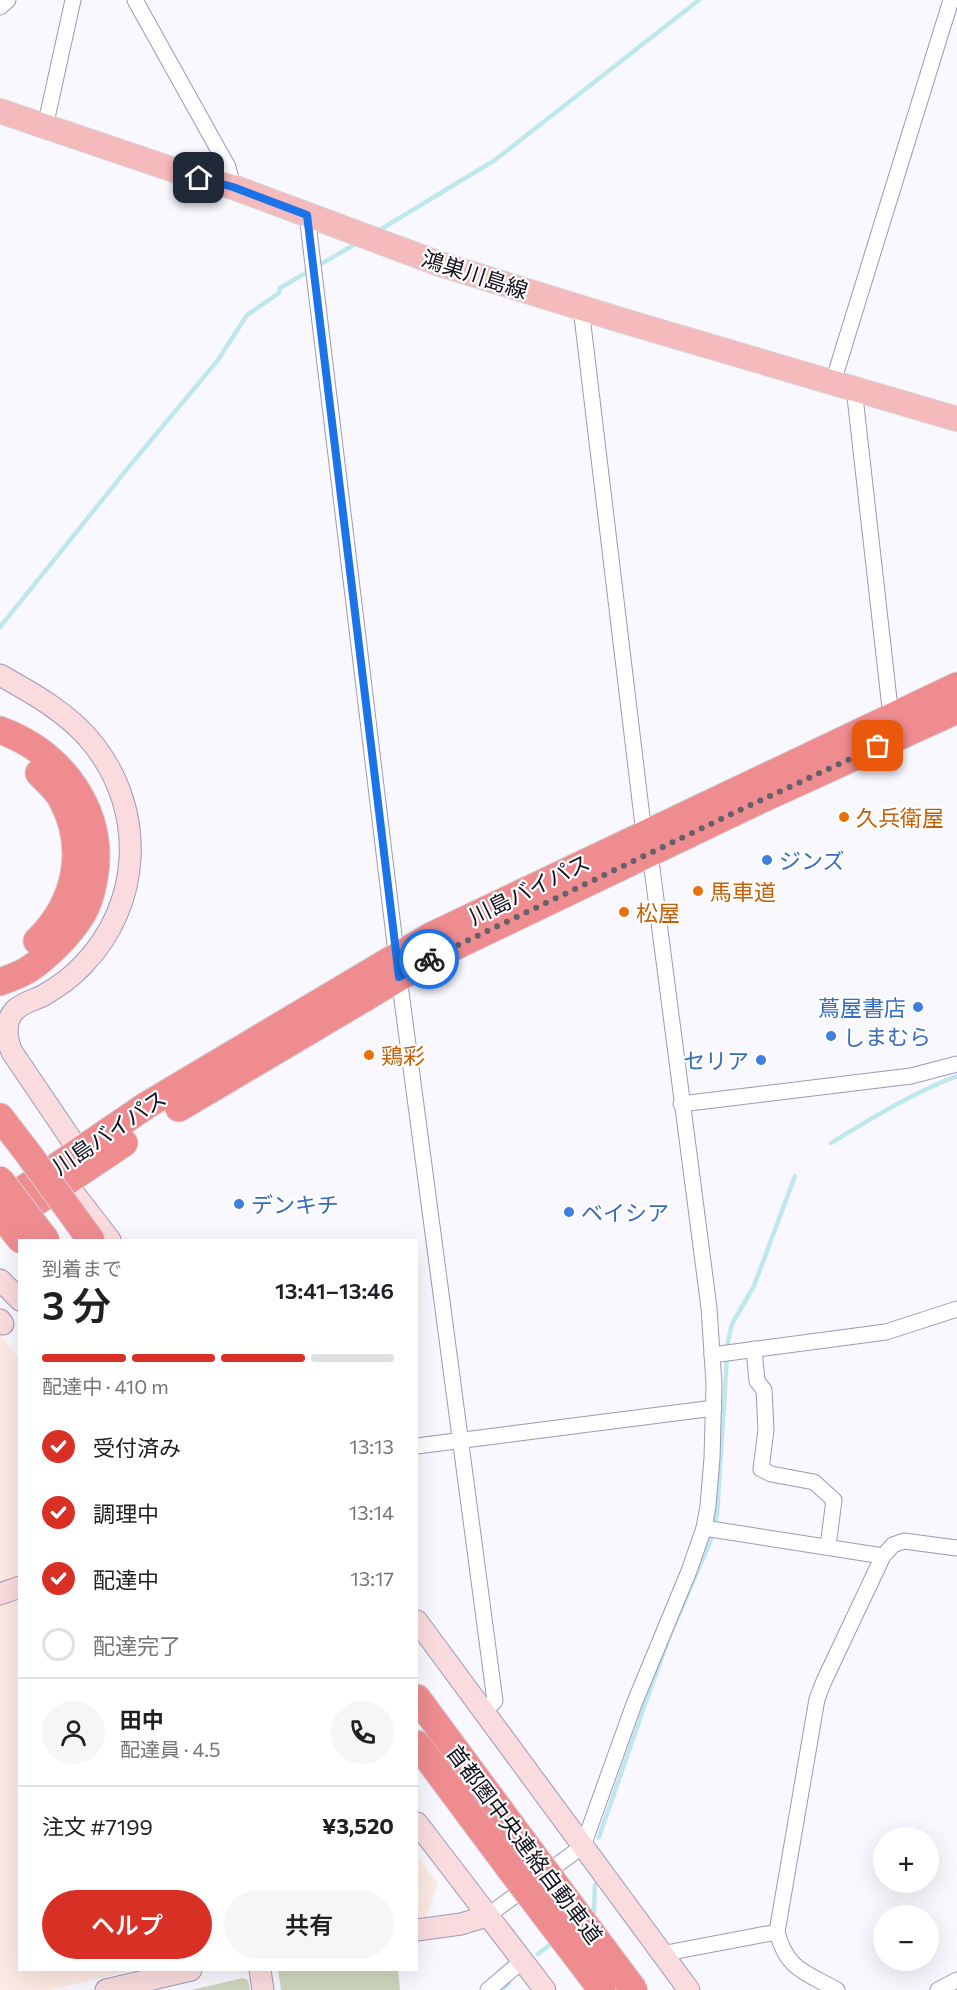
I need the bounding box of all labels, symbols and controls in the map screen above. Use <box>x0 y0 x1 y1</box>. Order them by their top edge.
pin <box>173 152 224 203</box>
icon: home <box>182 161 215 194</box>
street label: 鴻巣川島線 <box>419 244 531 304</box>
pin <box>852 720 903 771</box>
icon: bag <box>861 729 894 762</box>
place label: 久兵衛屋 <box>856 804 944 831</box>
marker: 久兵衛屋 <box>837 810 851 824</box>
place label: ジンズ <box>779 847 845 874</box>
street label: 川島バイパス <box>464 848 594 930</box>
marker: ジンズ <box>760 853 774 867</box>
place label: 馬車道 <box>710 878 776 905</box>
marker: 馬車道 <box>691 884 705 898</box>
place label: 松屋 <box>636 899 680 926</box>
marker: 松屋 <box>617 905 631 919</box>
courier <box>399 929 459 989</box>
icon: bike <box>413 943 446 976</box>
place label: 蔦屋書店 <box>818 994 906 1021</box>
marker: 蔦屋書店 <box>911 1000 925 1014</box>
place label: しまむら <box>843 1023 931 1050</box>
marker: しまむら <box>824 1029 838 1043</box>
place label: 鶏彩 <box>381 1042 425 1069</box>
place label: セリア <box>683 1047 749 1074</box>
marker: 鶏彩 <box>362 1048 376 1062</box>
marker: セリア <box>754 1053 768 1067</box>
street label: 川島バイパス <box>47 1084 171 1180</box>
place label: デンキチ <box>251 1191 339 1218</box>
marker: デンキチ <box>232 1197 246 1211</box>
place label: ベイシア <box>581 1199 669 1226</box>
marker: ベイシア <box>562 1205 576 1219</box>
text: 到着まで <box>42 1256 122 1280</box>
text: 13:41–13:46 <box>275 1277 394 1304</box>
text: 3 分 <box>42 1280 111 1328</box>
text: 配達中 · 410 m <box>42 1374 169 1398</box>
icon: check <box>42 1430 75 1463</box>
text: 受付済み <box>93 1434 181 1461</box>
text: 13:13 <box>349 1434 394 1458</box>
icon: check <box>42 1496 75 1529</box>
text: 調理中 <box>93 1500 159 1527</box>
text: 13:14 <box>349 1500 394 1524</box>
icon: check <box>42 1562 75 1595</box>
text: 配達中 <box>93 1566 159 1593</box>
text: 13:17 <box>350 1566 394 1590</box>
text: 配達完了 <box>93 1632 181 1659</box>
button: person <box>42 1701 105 1764</box>
button: phone <box>331 1701 394 1764</box>
text: 田中 <box>120 1706 164 1733</box>
text: 配達員 · 4.5 <box>120 1737 220 1761</box>
street label: 首都圏中央連絡自動車道 <box>441 1739 609 1949</box>
text: ¥3,520 <box>322 1812 394 1839</box>
text: 注文 #7199 <box>42 1813 153 1840</box>
map controls <box>873 1827 939 1971</box>
button: + <box>873 1827 939 1893</box>
button: ヘルプ <box>42 1890 212 1959</box>
button: 共有 <box>224 1890 394 1959</box>
button: − <box>873 1905 939 1971</box>

